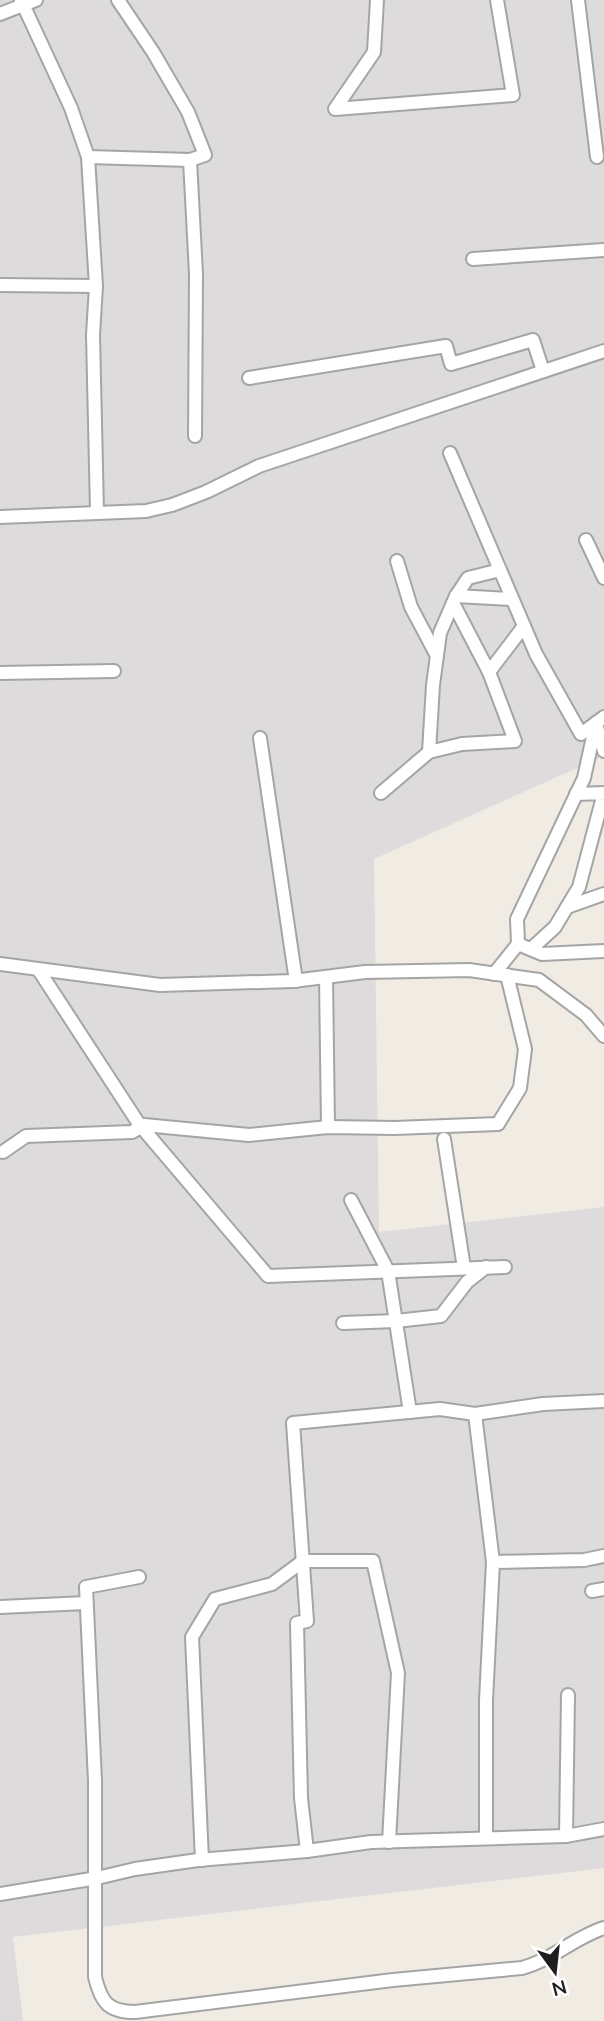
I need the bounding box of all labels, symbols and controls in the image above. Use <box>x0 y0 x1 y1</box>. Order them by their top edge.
north arrow <box>520 1937 590 2007</box>
text: N <box>549 1975 569 2002</box>

